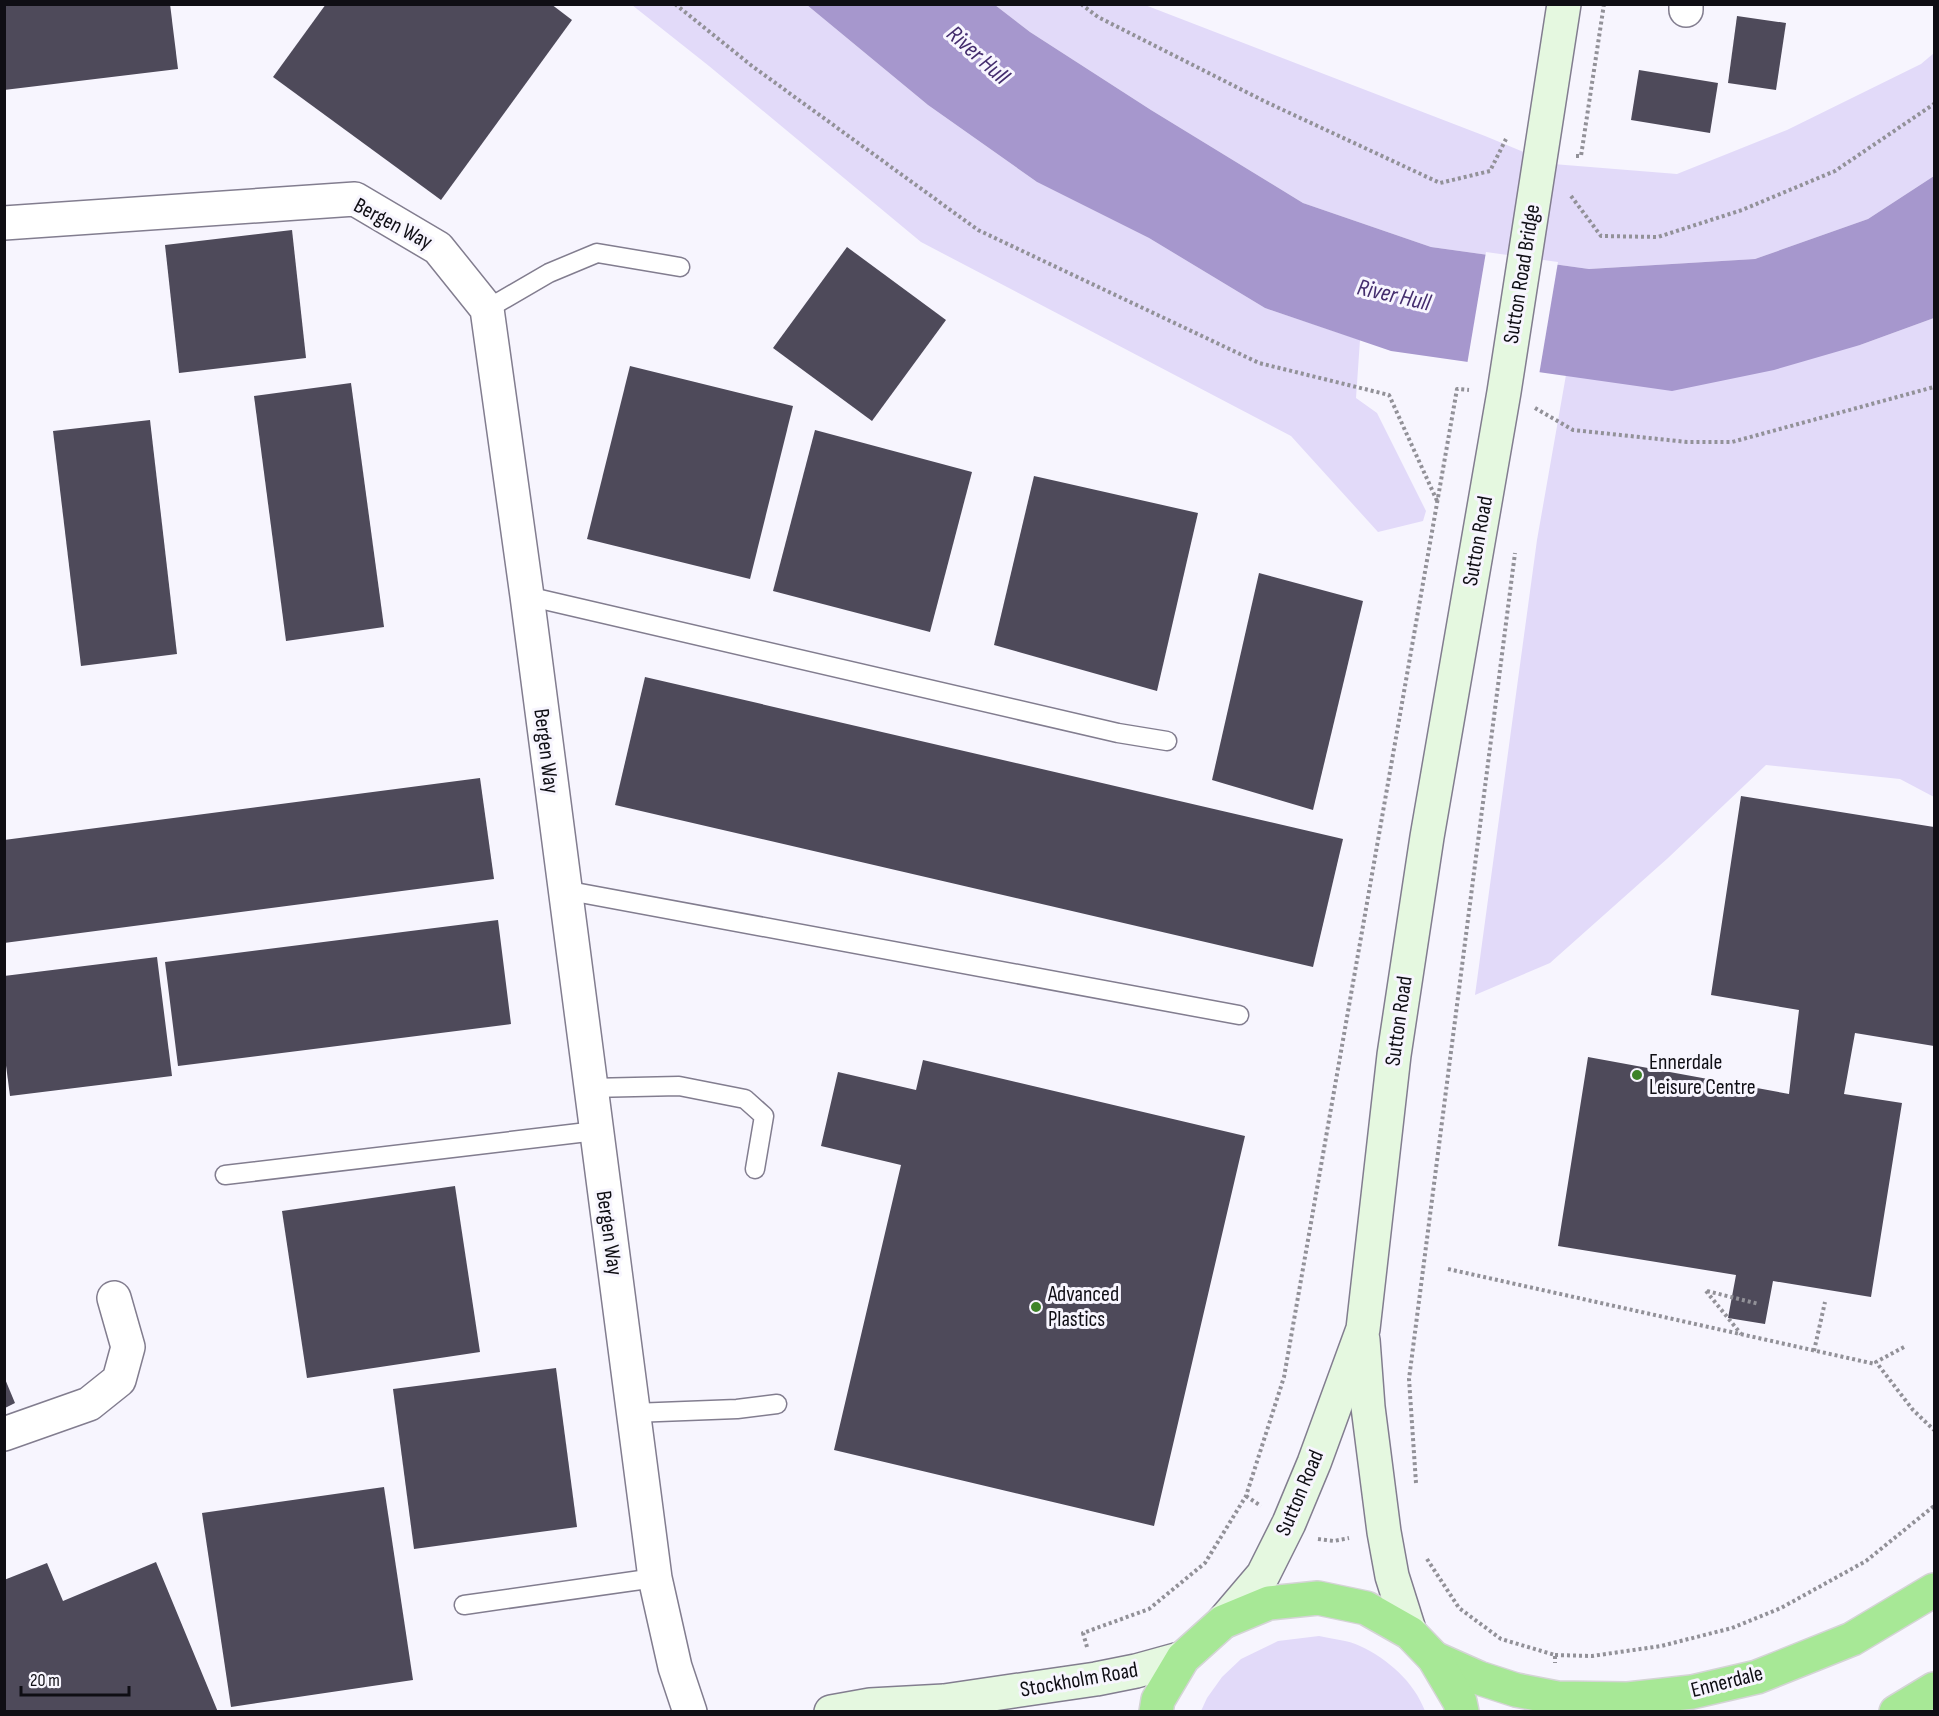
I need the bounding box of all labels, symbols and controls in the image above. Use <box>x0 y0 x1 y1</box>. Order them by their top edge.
water label: River Hull <box>941 19 1016 91</box>
street label: Bergen Way <box>349 192 437 256</box>
street label: Sutton Road Bridge <box>1498 202 1546 346</box>
water label: River Hull <box>1354 272 1434 318</box>
street label: Sutton Road <box>1457 494 1499 588</box>
street label: Bergen Way <box>527 707 565 795</box>
street label: Sutton Road <box>1379 974 1419 1068</box>
place label: Ennerdale Leisure Centre <box>1649 1049 1756 1101</box>
marker: Ennerdale Leisure Centre <box>1630 1068 1644 1082</box>
street label: Bergen Way <box>590 1189 628 1278</box>
place label: Advanced Plastics <box>1047 1281 1119 1333</box>
marker: Advanced Plastics <box>1029 1300 1043 1314</box>
street label: Sutton Road <box>1270 1446 1330 1540</box>
street label: Stockholm Road <box>1018 1656 1140 1704</box>
scale bar <box>21 1659 129 1697</box>
street label: Ennerdale <box>1688 1660 1766 1704</box>
text: 20 m <box>30 1670 60 1691</box>

